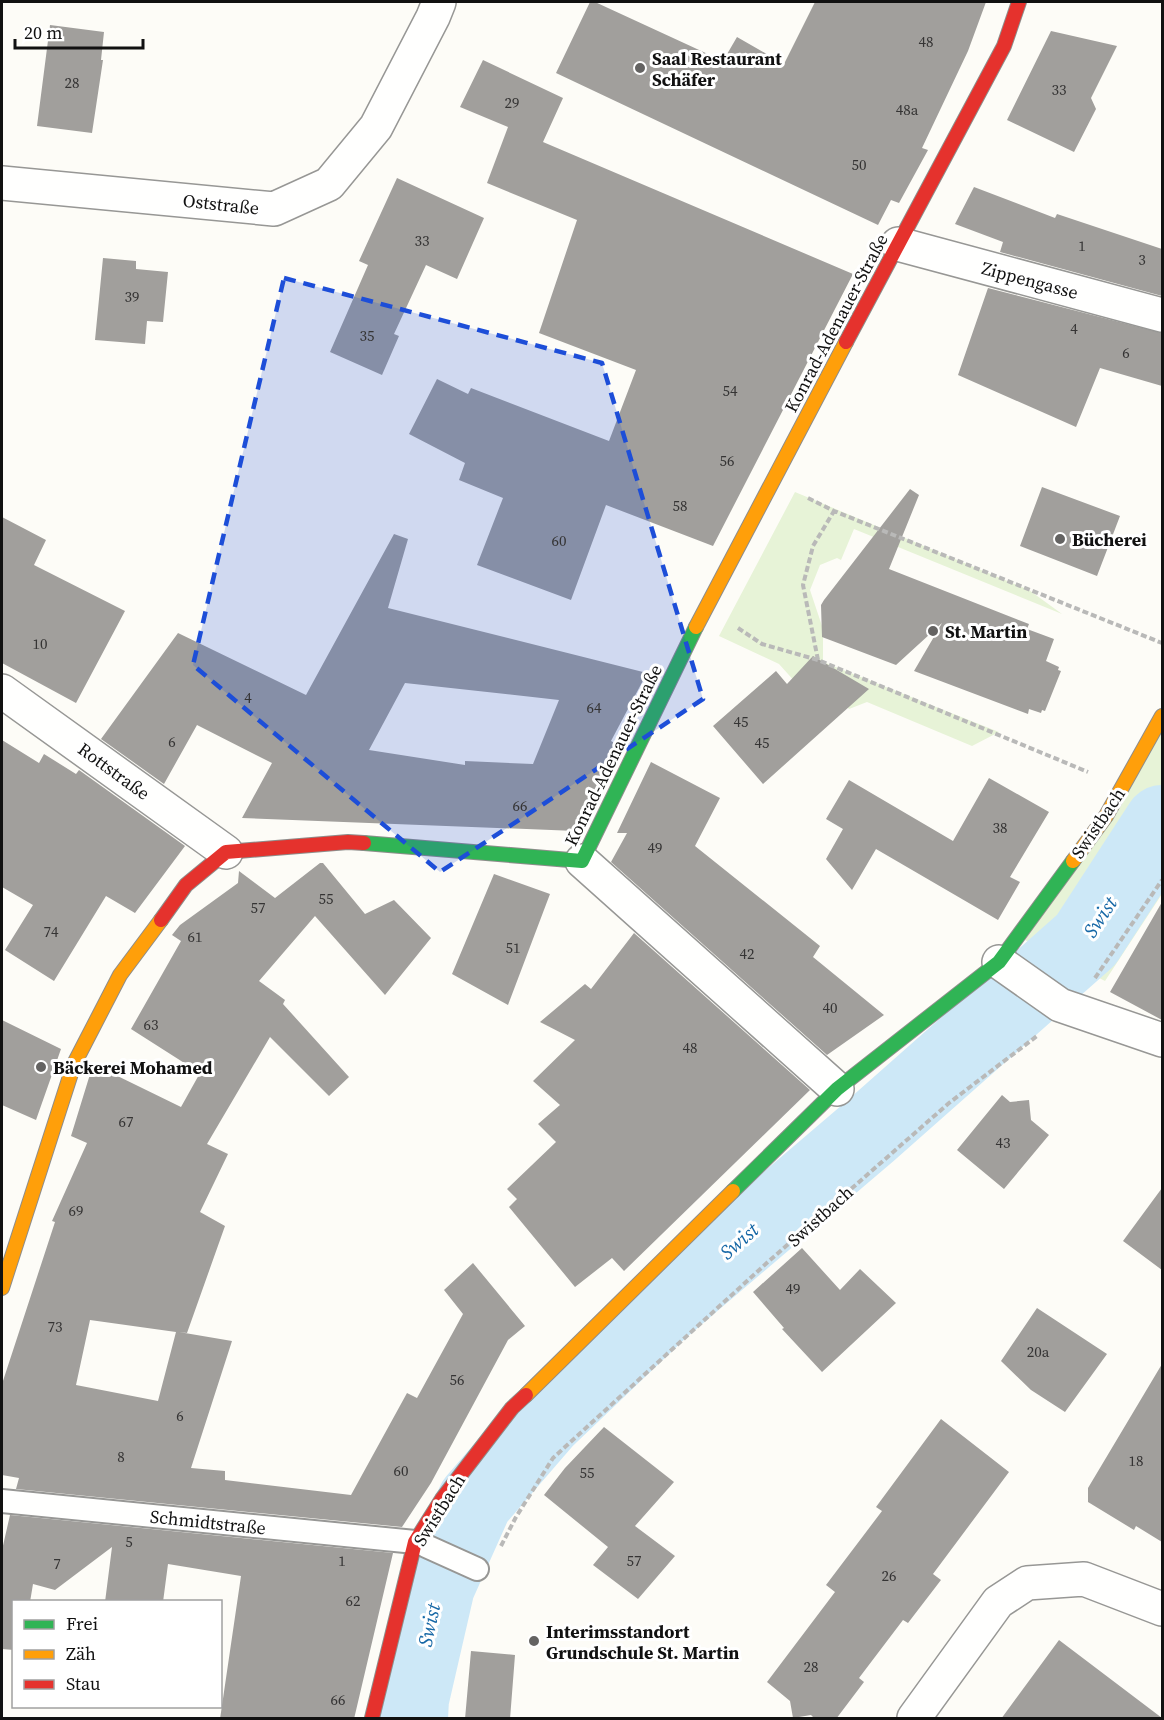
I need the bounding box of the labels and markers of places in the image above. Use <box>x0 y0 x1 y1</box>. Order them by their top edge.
place label: Saal Restaurant Schäfer <box>652 46 782 92</box>
marker: Saal Restaurant Schäfer <box>633 61 647 75</box>
place label: Bücherei <box>1072 527 1147 552</box>
marker: Bücherei <box>1053 532 1067 546</box>
place label: St. Martin <box>945 619 1027 644</box>
marker: St. Martin <box>926 624 940 638</box>
place label: Bäckerei Mohamed <box>53 1055 213 1080</box>
marker: Bäckerei Mohamed <box>34 1060 48 1074</box>
place label: Interimsstandort Grundschule St. Martin <box>546 1619 739 1665</box>
marker: Interimsstandort Grundschule St. Martin <box>527 1634 541 1648</box>

